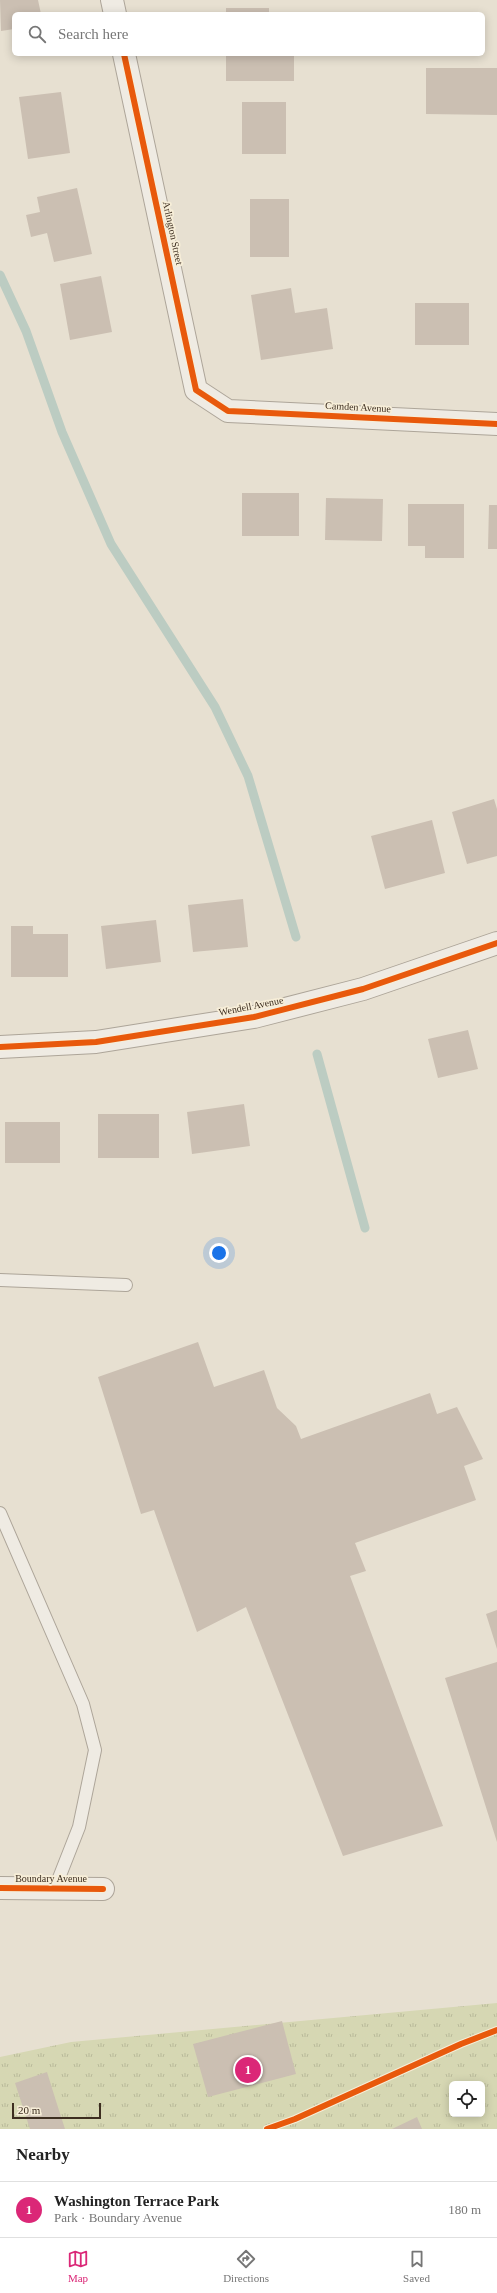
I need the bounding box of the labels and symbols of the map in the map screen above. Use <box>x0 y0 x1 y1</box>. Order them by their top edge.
street label: Arlington Street <box>161 200 185 266</box>
street label: Camden Avenue <box>325 400 392 414</box>
street label: Wendell Avenue <box>218 994 285 1018</box>
your location <box>209 1243 229 1263</box>
street label: Boundary Avenue <box>15 1873 87 1884</box>
pin: 1 <box>235 2055 261 2085</box>
scale bar <box>12 2101 101 2120</box>

